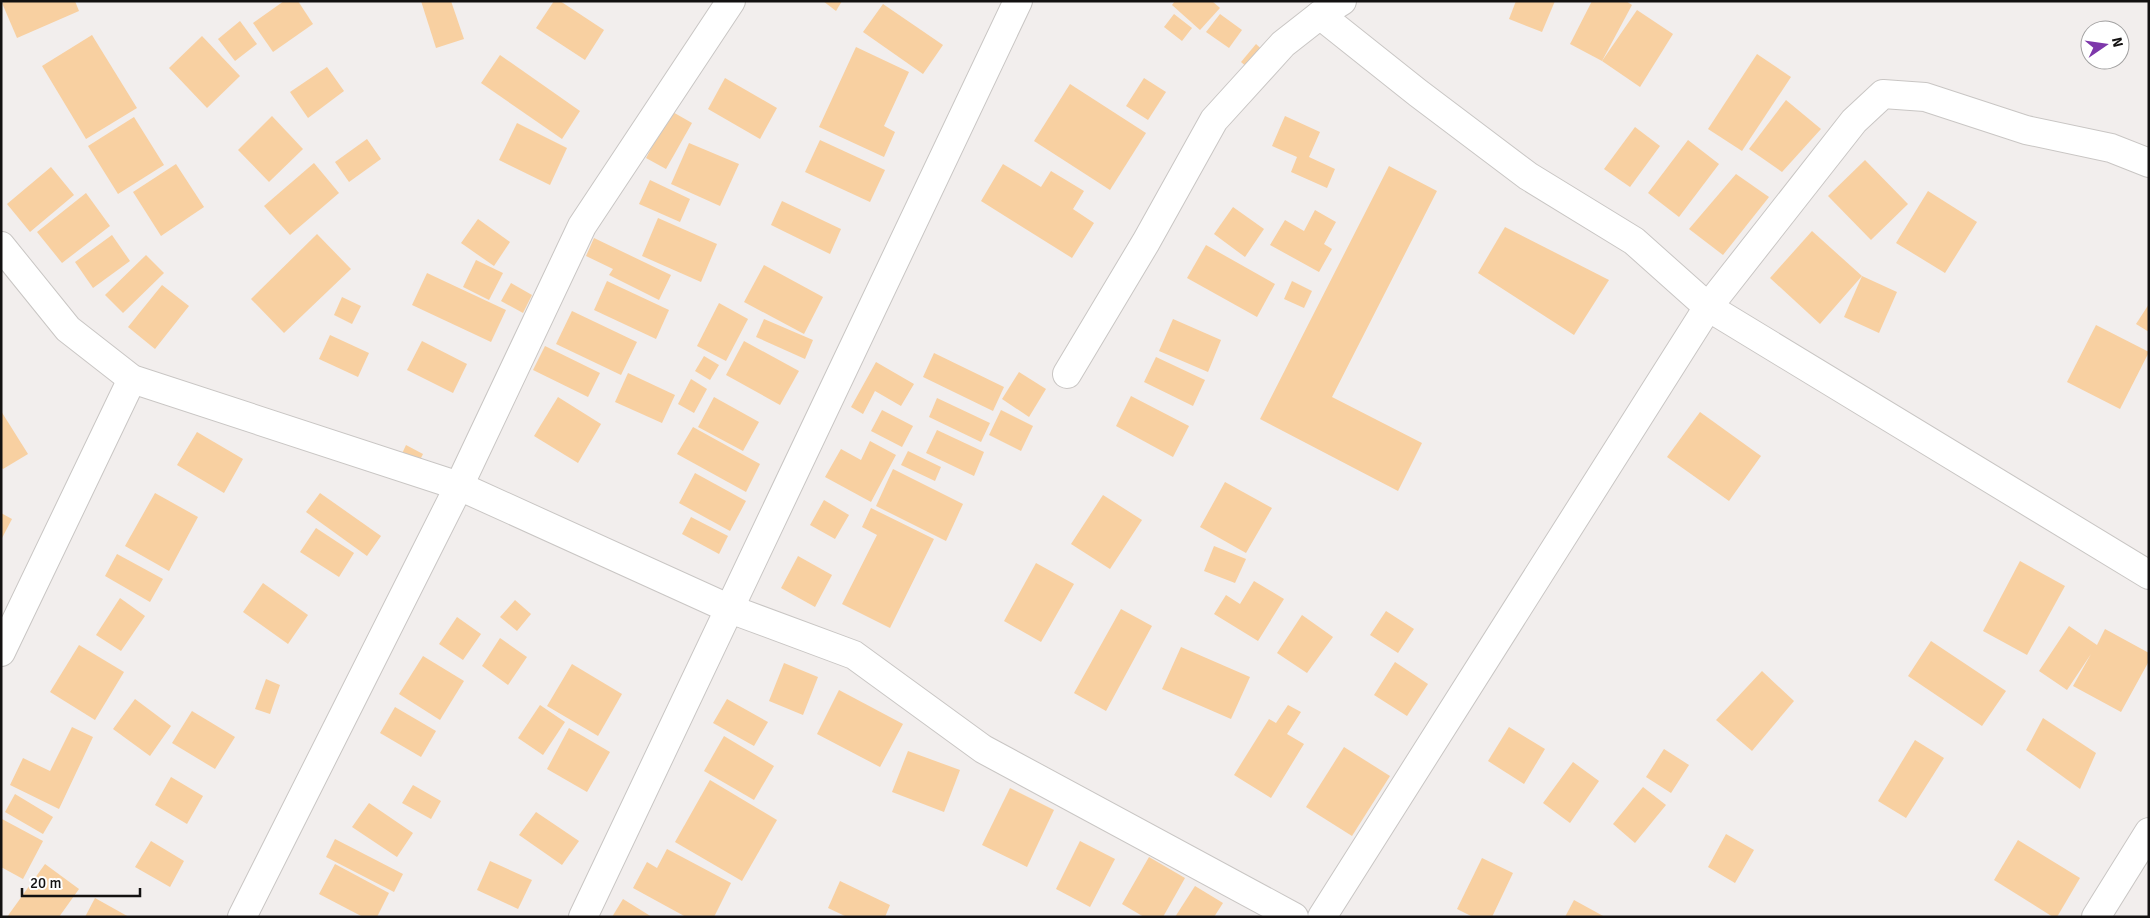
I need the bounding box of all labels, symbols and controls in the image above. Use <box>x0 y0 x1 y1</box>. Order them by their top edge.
north arrow <box>2080 20 2130 70</box>
text: N <box>2108 36 2127 49</box>
scale bar <box>22 866 140 898</box>
text: 20 m <box>30 874 61 892</box>

